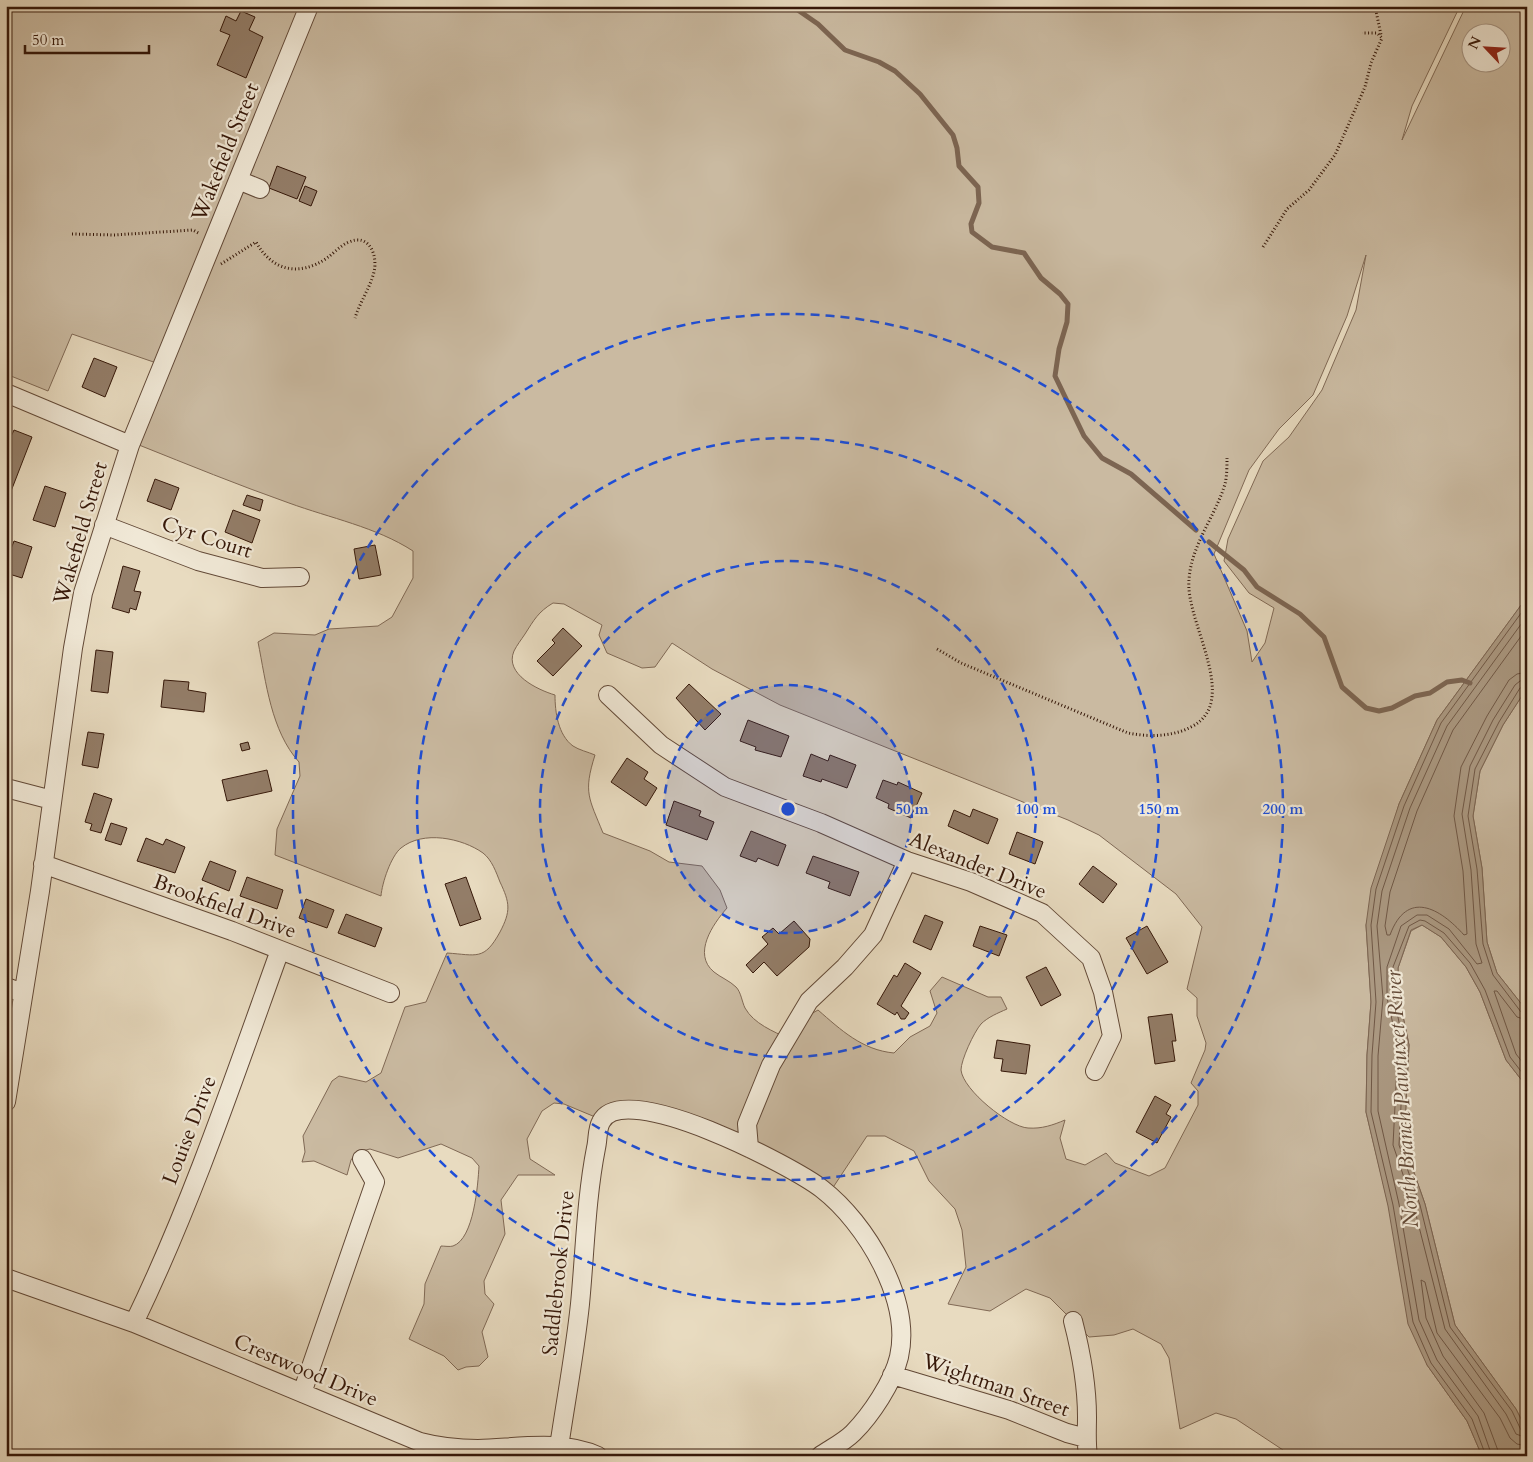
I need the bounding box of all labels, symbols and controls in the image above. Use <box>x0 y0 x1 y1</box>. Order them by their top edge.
scale bar <box>25 22 149 54</box>
north arrow <box>1460 22 1510 72</box>
text: 50 m <box>32 30 64 50</box>
text: N <box>1463 33 1486 52</box>
street label: Wakefield Street <box>184 78 267 227</box>
street label: Wakefield Street <box>46 458 115 609</box>
street label: Cyr Court <box>158 509 256 566</box>
text: 50 m <box>895 799 929 819</box>
text: 100 m <box>1016 799 1057 819</box>
text: 150 m <box>1139 799 1180 819</box>
text: 200 m <box>1263 799 1304 819</box>
centre of rings <box>779 800 797 818</box>
street label: Alexander Drive <box>905 825 1051 906</box>
street label: Brookfield Drive <box>149 867 300 946</box>
water label: North Branch Pawtuxet River <box>1378 968 1426 1229</box>
street label: Louise Drive <box>155 1072 224 1189</box>
street label: Saddlebrook Drive <box>535 1189 582 1357</box>
street label: Crestwood Drive <box>229 1327 382 1414</box>
street label: Wightman Street <box>917 1346 1074 1424</box>

